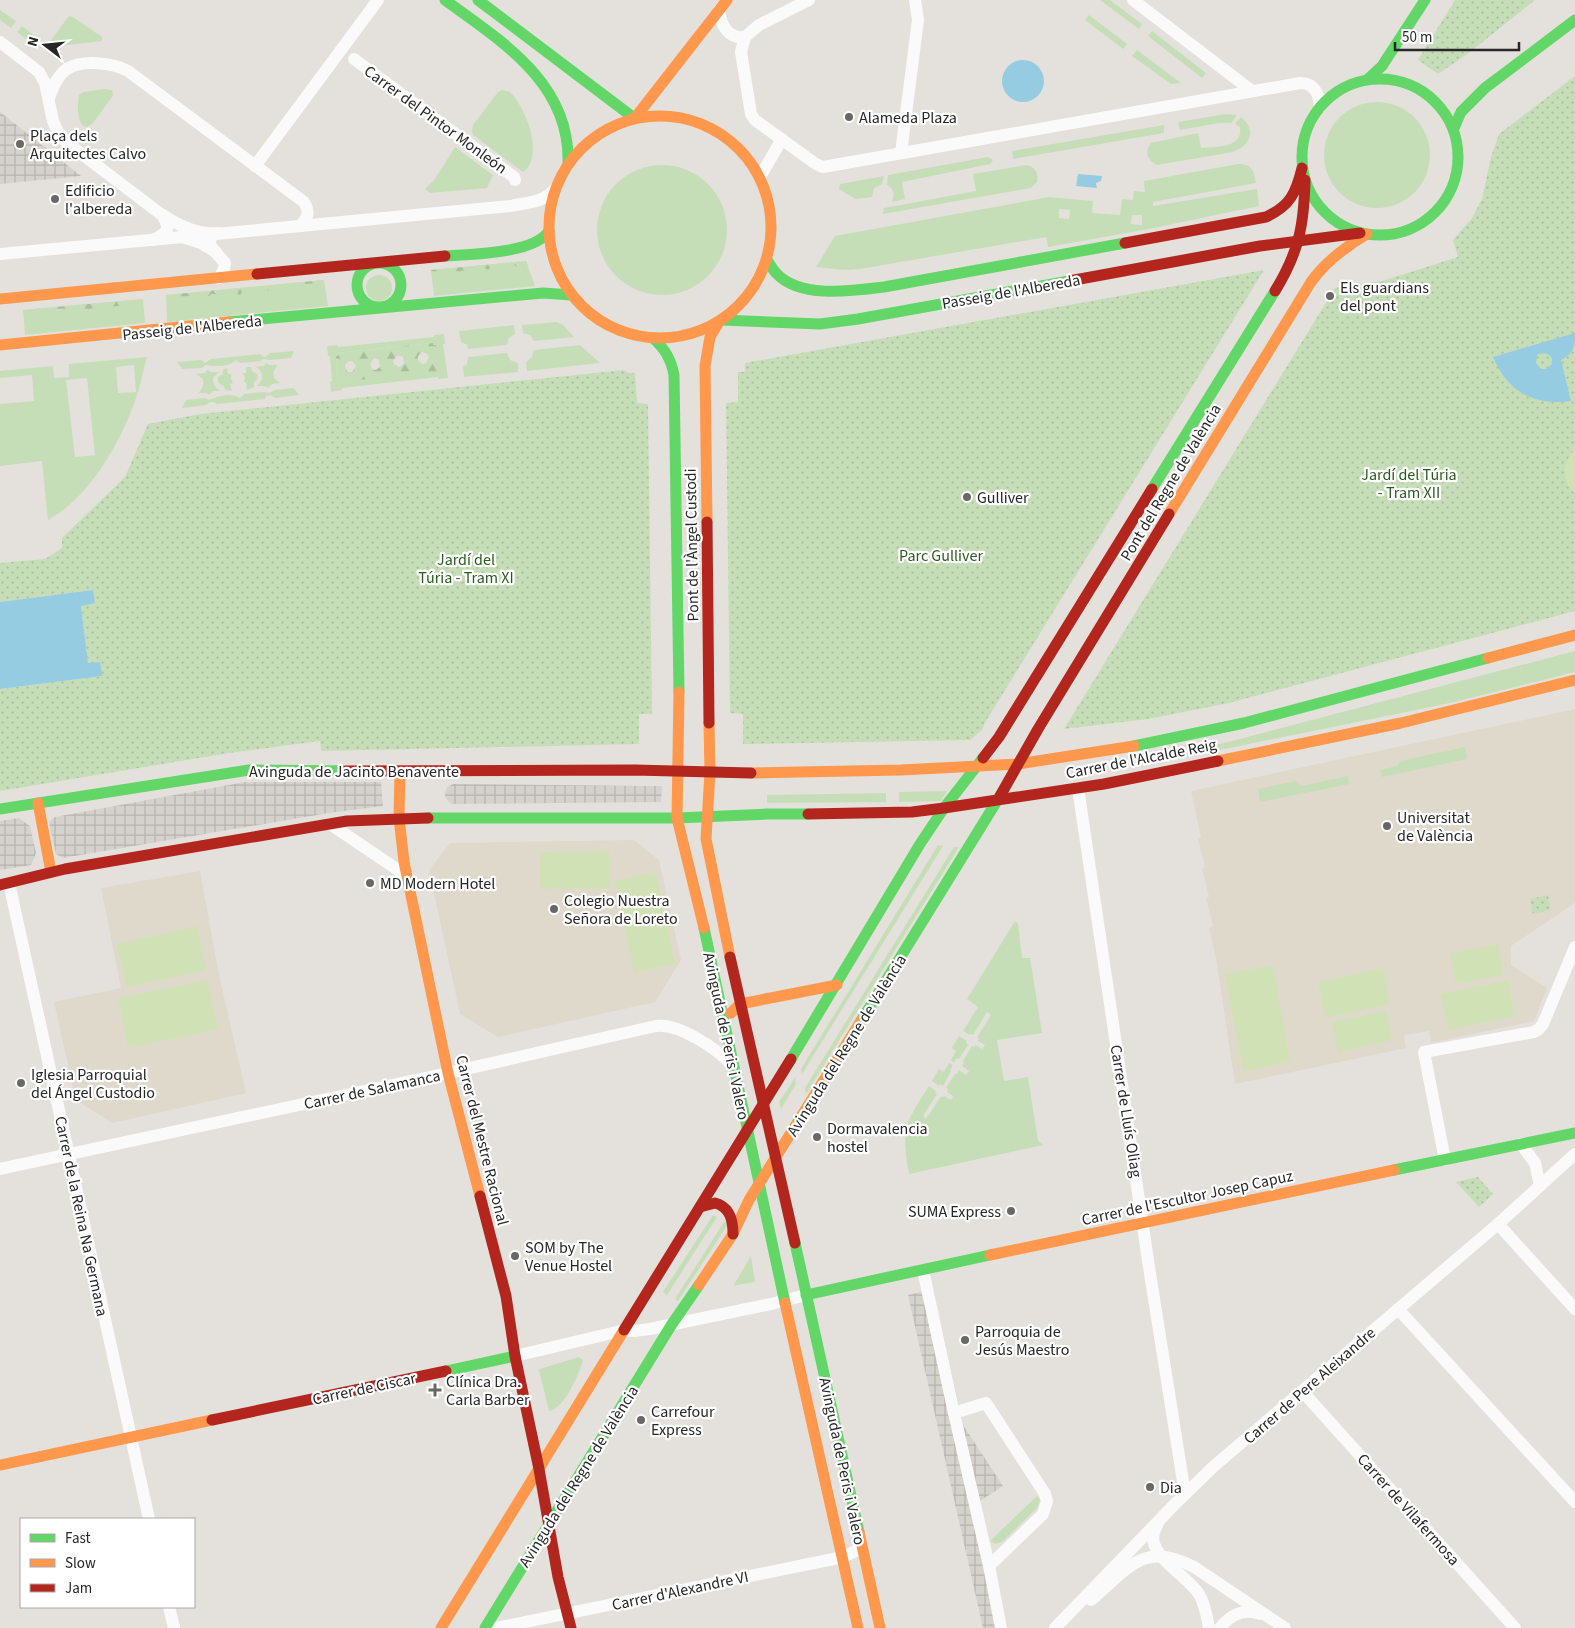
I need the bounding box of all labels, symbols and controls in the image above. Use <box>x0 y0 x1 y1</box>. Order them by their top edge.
north arrow <box>20 20 70 70</box>
scale bar <box>1395 20 1519 52</box>
text: 50 m <box>1402 27 1432 48</box>
text: N <box>23 34 44 49</box>
street label: Carrer del Pintor Monleón <box>359 60 511 179</box>
place label: Alameda Plaza <box>859 107 957 129</box>
marker: Alameda Plaza <box>843 111 855 123</box>
place label: Plaça dels Arquitectes Calvo <box>30 125 146 165</box>
marker: Plaça dels Arquitectes Calvo <box>14 138 26 150</box>
place label: Edificio l'albereda <box>65 180 132 220</box>
marker: Edificio l'albereda <box>49 193 61 205</box>
street label: Passeig de l'Albereda <box>940 269 1082 315</box>
place label: Els guardians del pont <box>1340 277 1429 317</box>
marker: Els guardians del pont <box>1324 290 1336 302</box>
street label: Passeig de l'Albereda <box>121 310 263 346</box>
street label: Pont del Regne de València <box>1115 400 1227 565</box>
park label: Jardí del Túria - Tram XII <box>1361 464 1457 504</box>
street label: Pont de l'Àngel Custodi <box>680 468 704 622</box>
place label: Gulliver <box>977 487 1029 509</box>
marker: Gulliver <box>961 491 973 503</box>
park label: Parc Gulliver <box>899 545 983 567</box>
park label: Jardí del Túria - Tram XI <box>418 549 514 589</box>
street label: Carrer de l'Alcalde Reig <box>1064 734 1218 784</box>
street label: Avinguda de Jacinto Benavente <box>249 761 459 783</box>
place label: Universitat de València <box>1397 807 1473 847</box>
marker: Universitat de València <box>1381 820 1393 832</box>
place label: MD Modern Hotel <box>380 873 495 895</box>
marker: MD Modern Hotel <box>364 877 376 889</box>
place label: Colegio Nuestra Señora de Loreto <box>564 890 678 930</box>
marker: Colegio Nuestra Señora de Loreto <box>548 903 560 915</box>
street label: Avinguda de Peris i Valero <box>698 950 755 1122</box>
street label: Avinguda del Regne de València <box>782 950 912 1141</box>
street label: Carrer de Lluís Oliag <box>1105 1043 1147 1179</box>
street label: Carrer del Mestre Racional <box>450 1053 514 1228</box>
place label: Iglesia Parroquial del Ángel Custodio <box>31 1064 155 1104</box>
street label: Carrer de Salamanca <box>302 1065 442 1115</box>
marker: Iglesia Parroquial del Ángel Custodio <box>15 1077 27 1089</box>
street label: Carrer de la Reina Na Germana <box>49 1114 113 1318</box>
place label: Dormavalencia hostel <box>827 1118 928 1158</box>
marker: Dormavalencia hostel <box>811 1131 823 1143</box>
street label: Carrer de l'Escultor Josep Capuz <box>1080 1165 1295 1231</box>
place label: SUMA Express <box>908 1201 1001 1223</box>
marker: SUMA Express <box>1005 1205 1017 1217</box>
place label: SOM by The Venue Hostel <box>525 1237 612 1277</box>
marker: SOM by The Venue Hostel <box>509 1250 521 1262</box>
place label: Parroquia de Jesús Maestro <box>975 1321 1069 1361</box>
street label: Carrer de Pere Aleixandre <box>1239 1322 1381 1449</box>
marker: Parroquia de Jesús Maestro <box>959 1334 971 1346</box>
street label: Carrer de Ciscar <box>310 1367 418 1411</box>
place label: Clínica Dra. Carla Barber <box>446 1371 530 1411</box>
street label: Avinguda de Peris i Valero <box>814 1375 871 1547</box>
street label: Avinguda del Regne de València <box>514 1381 644 1572</box>
marker: Clínica Dra. Carla Barber <box>428 1383 442 1397</box>
place label: Carrefour Express <box>651 1401 715 1441</box>
marker: Carrefour Express <box>635 1414 647 1426</box>
street label: Carrer de Vilafermosa <box>1352 1449 1465 1570</box>
place label: Dia <box>1160 1477 1182 1499</box>
marker: Dia <box>1144 1481 1156 1493</box>
legend <box>20 1518 195 1608</box>
text: Fast <box>65 1528 91 1549</box>
text: Slow <box>65 1553 96 1574</box>
street label: Carrer d'Alexandre VI <box>610 1566 751 1616</box>
text: Jam <box>65 1578 92 1599</box>

